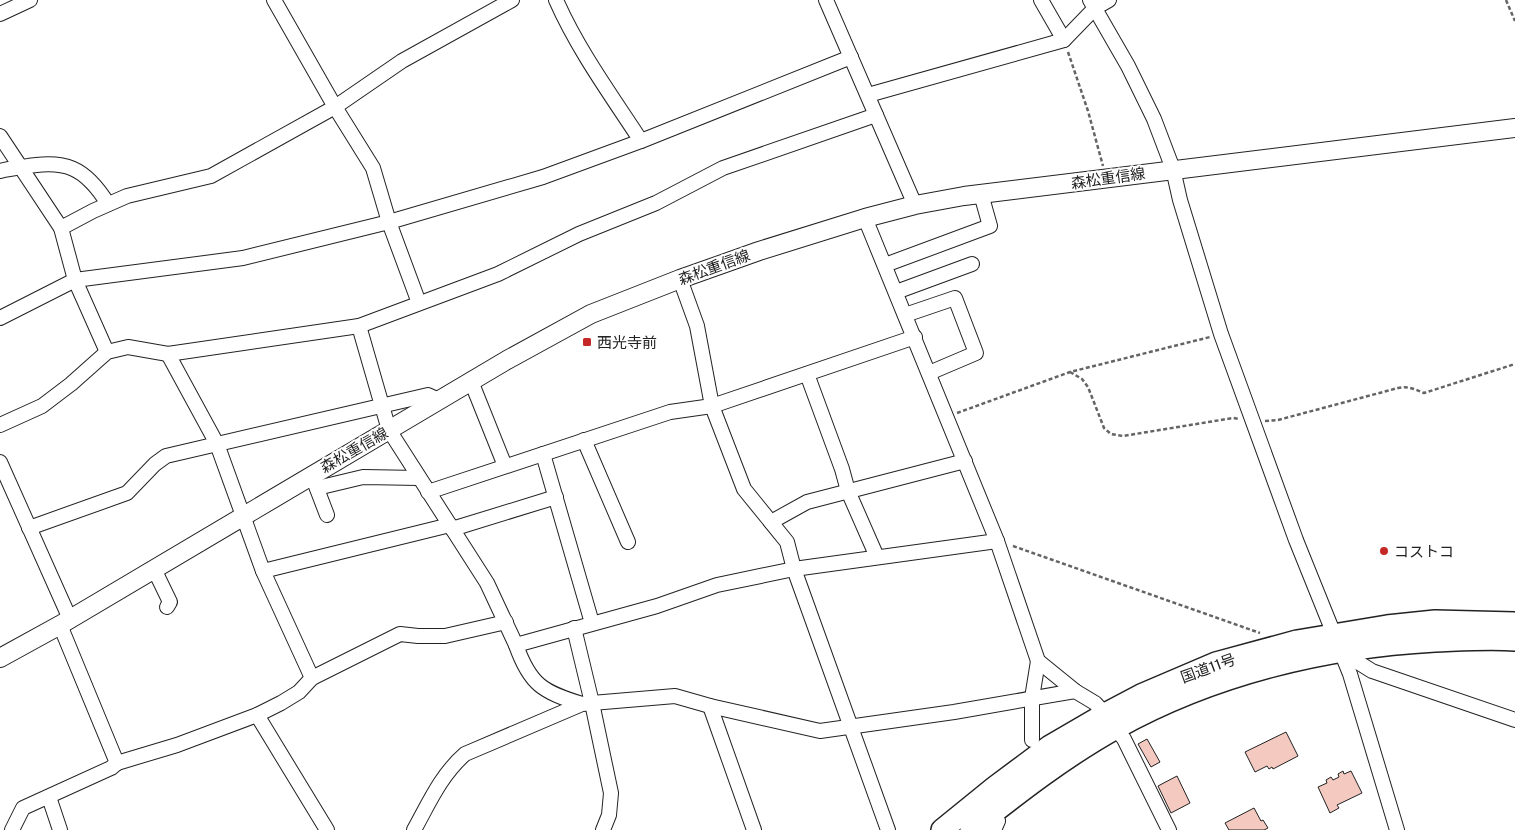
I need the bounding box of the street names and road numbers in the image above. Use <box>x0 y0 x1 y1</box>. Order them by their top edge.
street label: 森松重信線 <box>1070 164 1146 192</box>
street label: 森松重信線 <box>676 246 752 288</box>
street label: 森松重信線 <box>317 424 391 476</box>
street label: 国道11号 <box>1178 650 1238 686</box>

